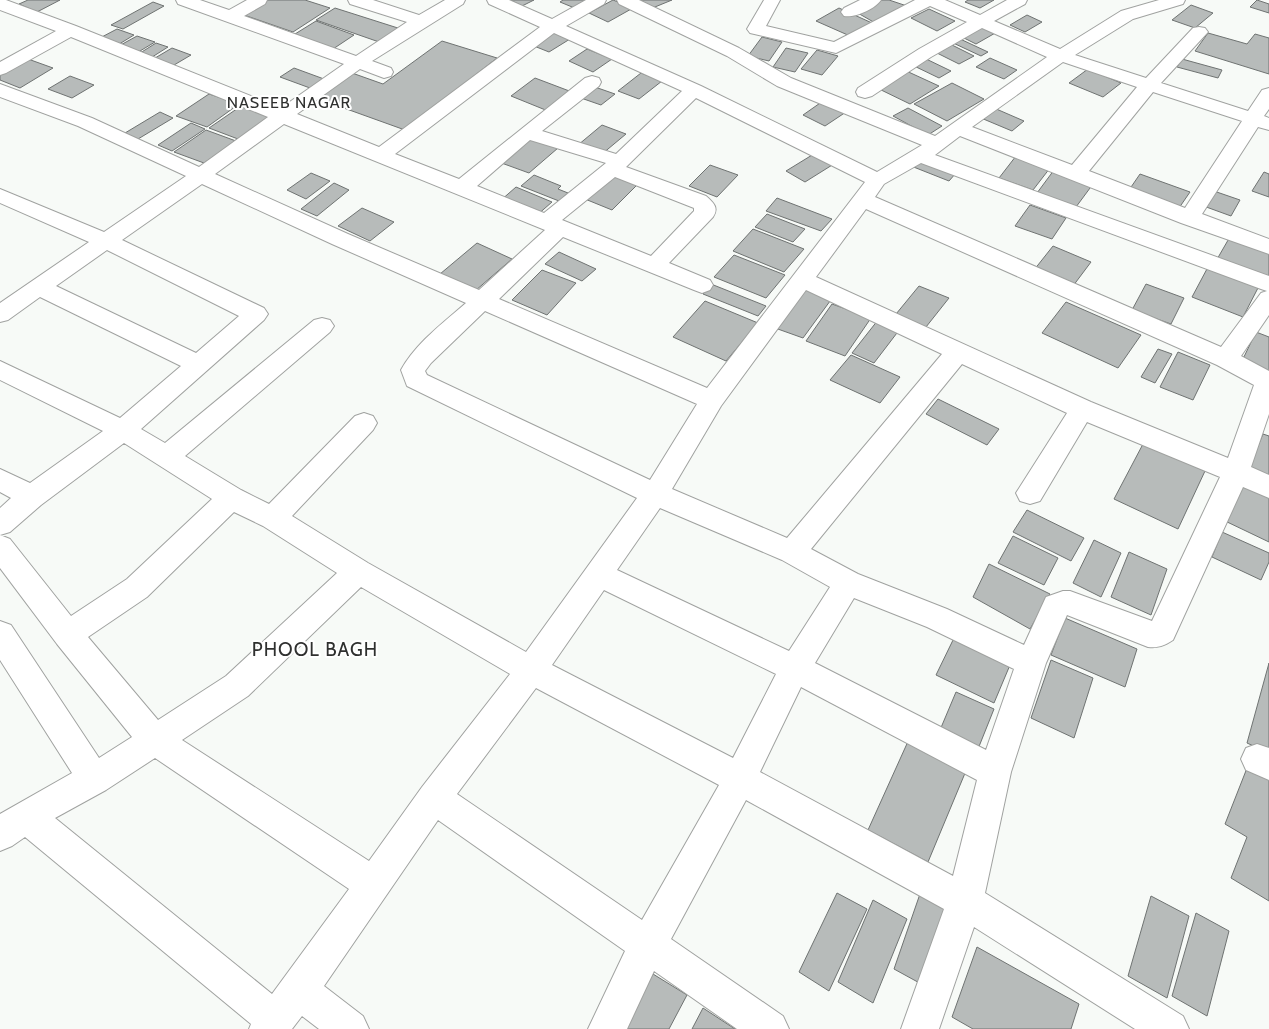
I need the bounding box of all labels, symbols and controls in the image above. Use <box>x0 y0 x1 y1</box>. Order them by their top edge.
district label: NASEEB NAGAR <box>227 93 351 112</box>
district label: PHOOL BAGH <box>252 638 378 661</box>

